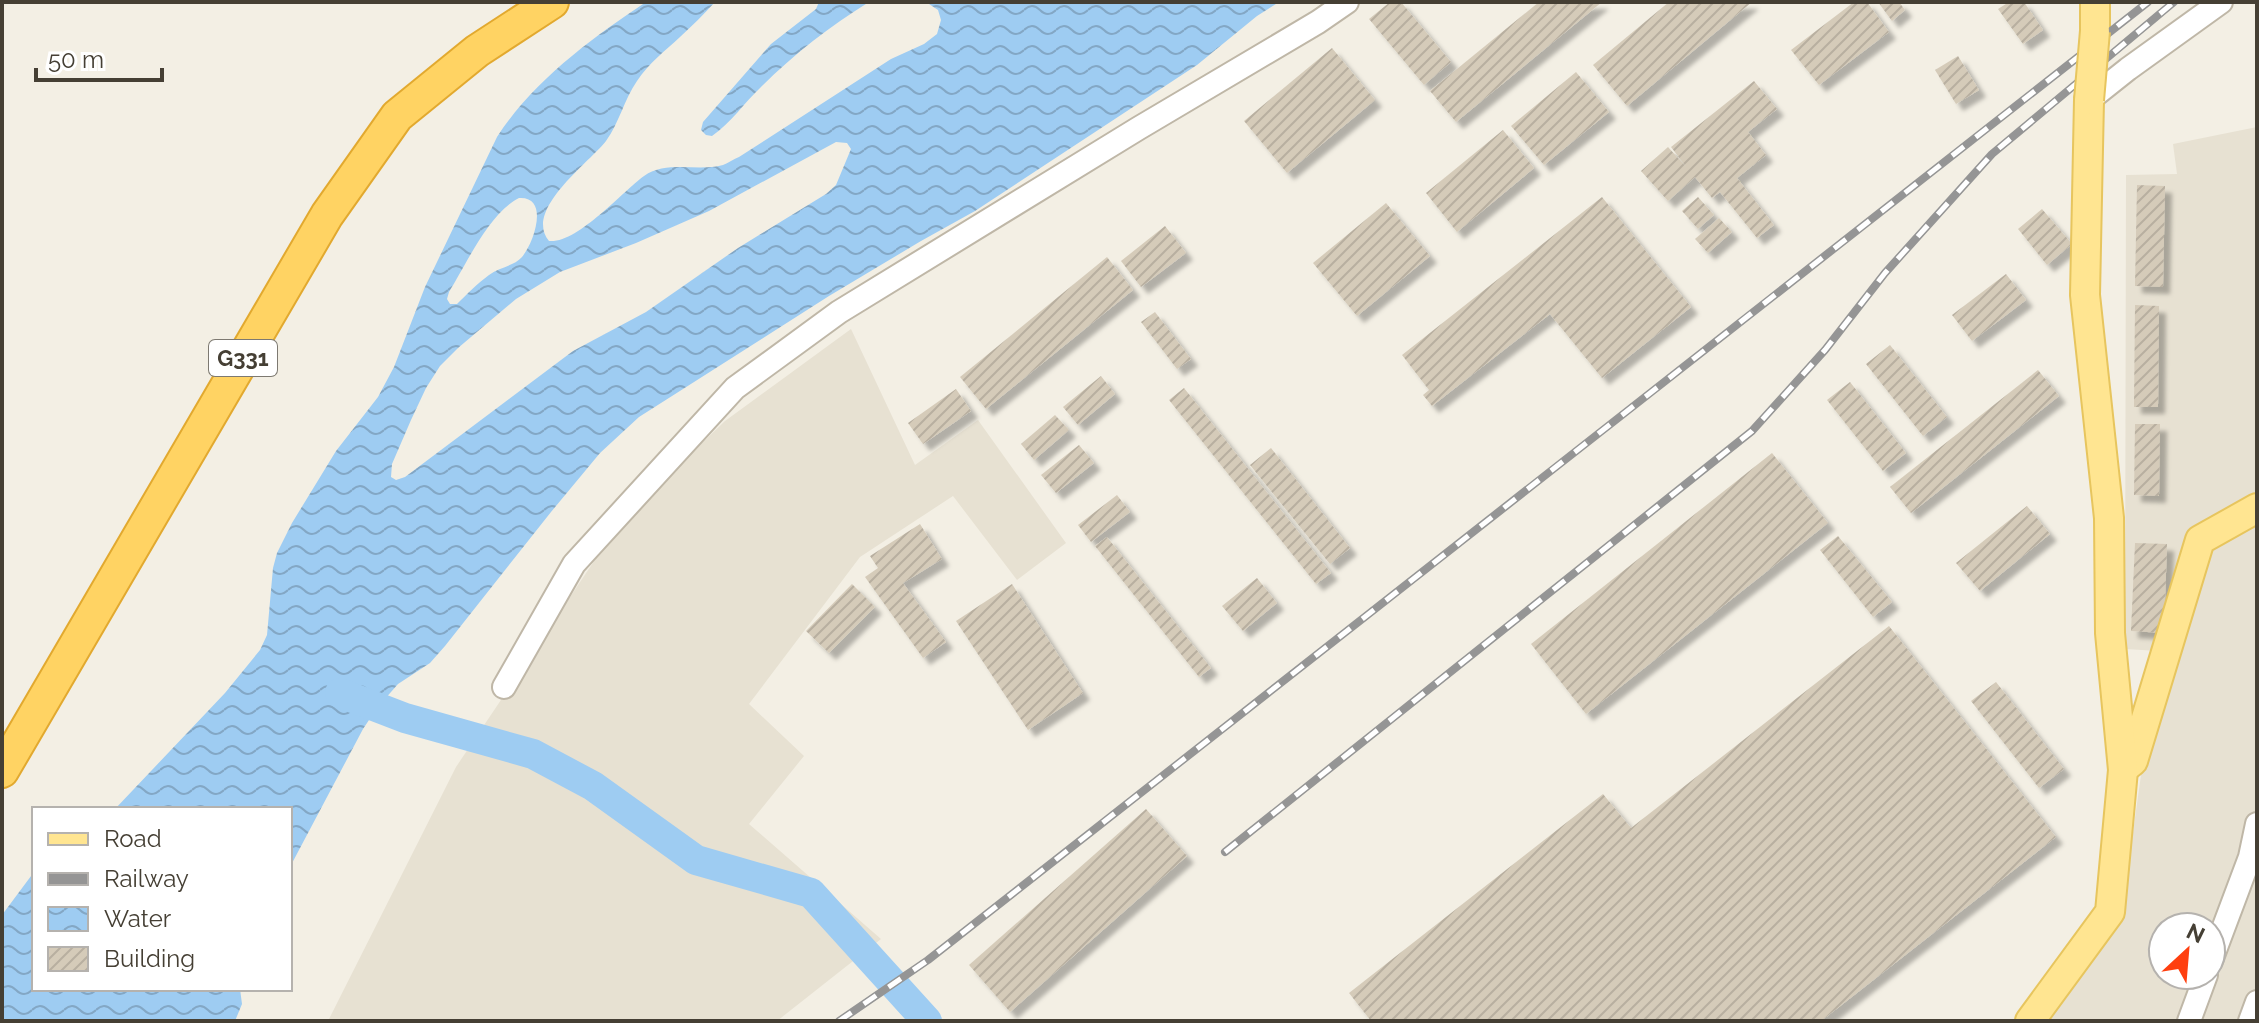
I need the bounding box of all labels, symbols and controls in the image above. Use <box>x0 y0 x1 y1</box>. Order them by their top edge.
scale bar <box>36 32 162 82</box>
text: 50 m <box>48 45 104 74</box>
road number: G331 <box>209 340 277 376</box>
legend <box>32 807 292 991</box>
text: Road <box>104 824 162 853</box>
text: Railway <box>104 864 189 893</box>
text: Water <box>104 904 172 933</box>
north arrow <box>2147 911 2227 991</box>
text: N <box>2183 918 2209 948</box>
text: Building <box>104 944 195 973</box>

